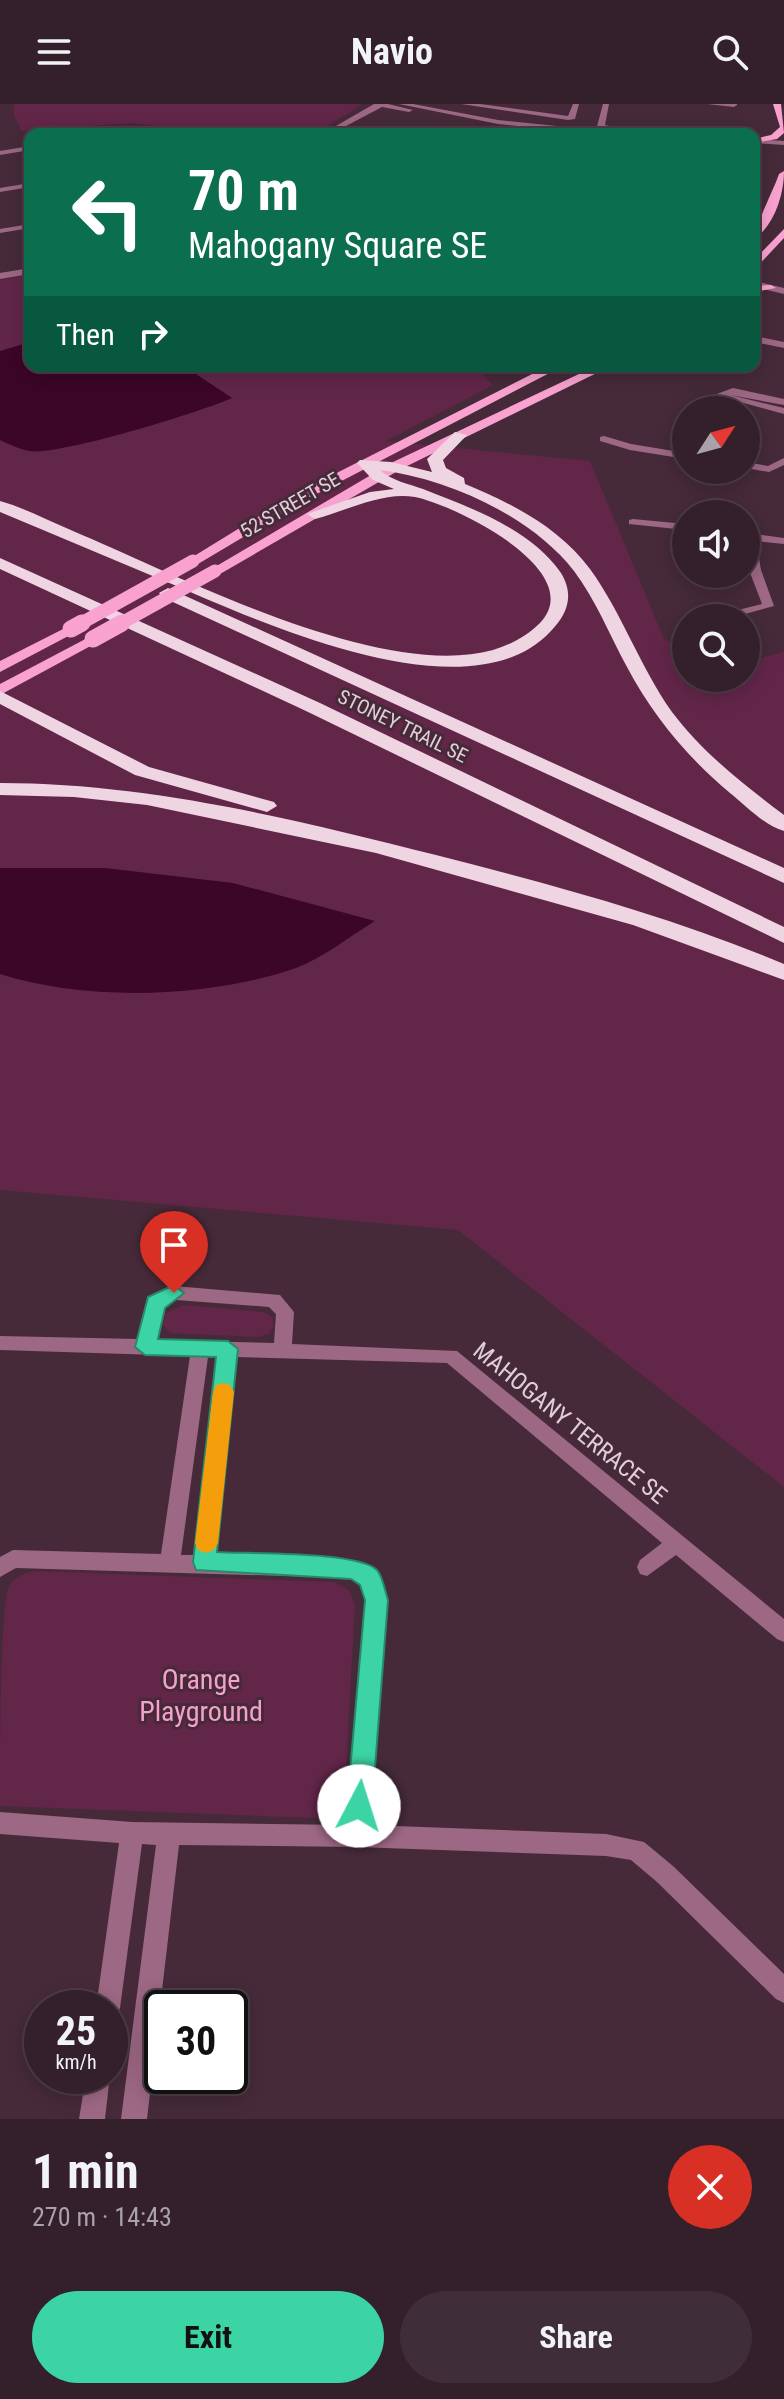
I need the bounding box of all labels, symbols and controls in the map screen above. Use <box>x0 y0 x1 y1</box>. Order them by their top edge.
icon: menu <box>32 30 76 74</box>
icon: search <box>708 30 752 74</box>
text: Navio <box>351 31 433 73</box>
text: 70 m <box>188 158 299 224</box>
icon: left <box>56 160 160 264</box>
text: Mahogany Square SE <box>188 225 487 267</box>
icon: right <box>131 312 175 356</box>
text: Then <box>56 317 115 352</box>
north arrow <box>672 396 760 484</box>
map controls <box>672 396 760 692</box>
street label: 52 STREET SE <box>236 467 344 543</box>
button: sound <box>672 500 760 588</box>
button: search <box>672 604 760 692</box>
street label: STONEY TRAIL SE <box>334 684 472 768</box>
pin <box>140 1211 208 1293</box>
icon: arrive <box>152 1223 196 1267</box>
street label: MAHOGANY TERRACE SE <box>468 1336 672 1510</box>
park label: Orange Playground <box>139 1663 263 1728</box>
position arrow <box>317 1764 401 1848</box>
speed limit sign: 30 <box>144 1990 248 2094</box>
text: 25 <box>56 2008 96 2055</box>
text: km/h <box>55 2050 97 2074</box>
text: 1 min <box>32 2143 139 2200</box>
button: close <box>668 2145 752 2229</box>
text: 270 m · 14:43 <box>32 2202 172 2232</box>
button: Exit <box>32 2291 384 2383</box>
button: Share <box>400 2291 752 2383</box>

